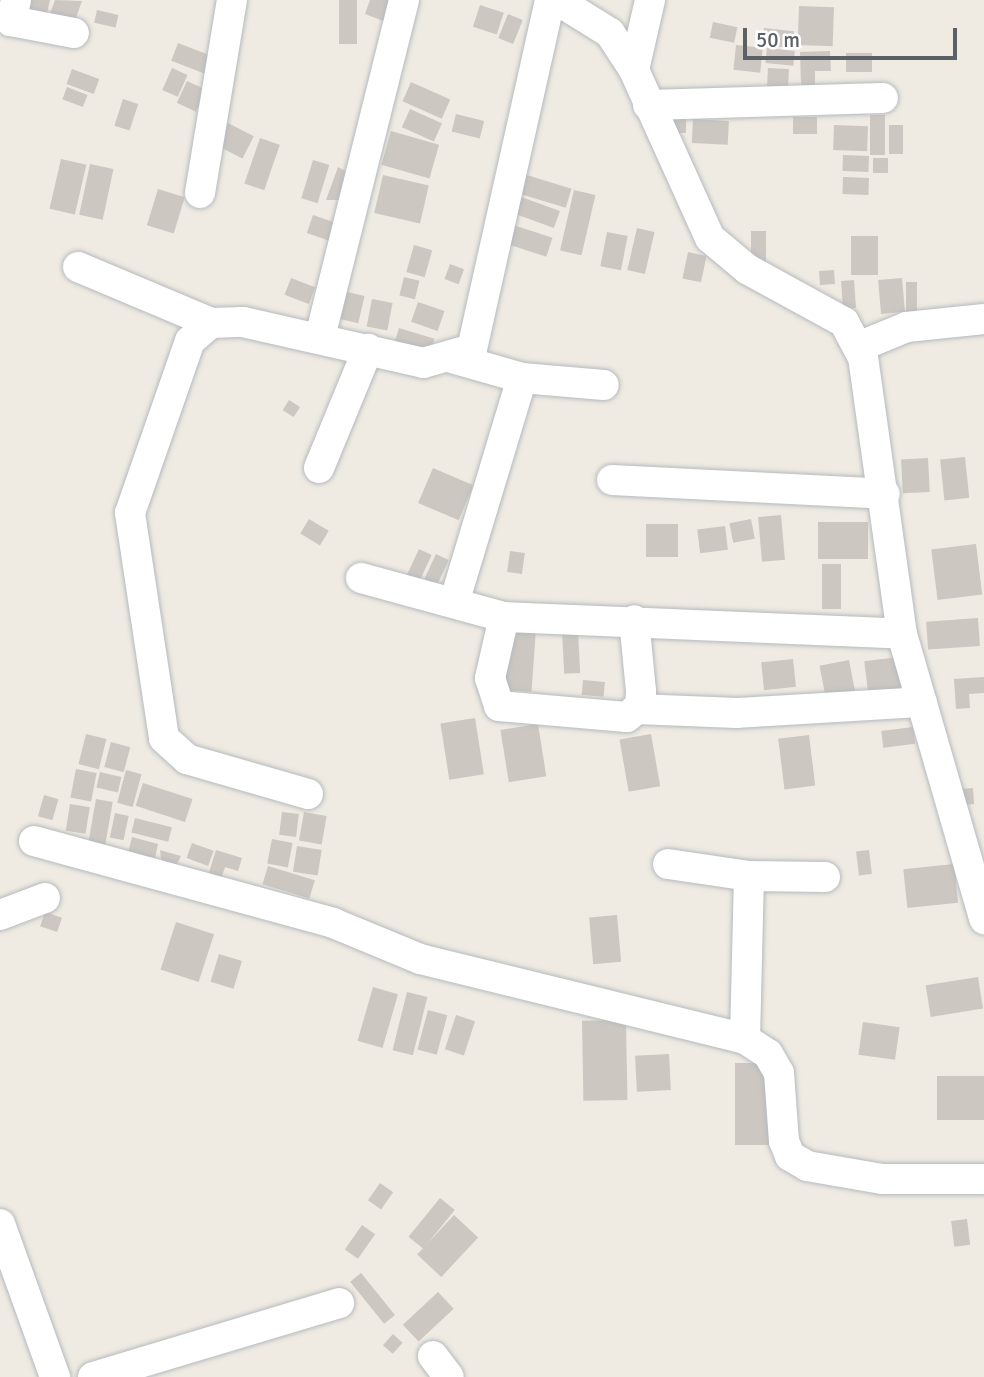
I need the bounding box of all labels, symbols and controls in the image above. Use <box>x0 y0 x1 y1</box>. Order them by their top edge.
scale bar <box>746 14 960 58</box>
text: 50 m <box>756 27 800 53</box>

